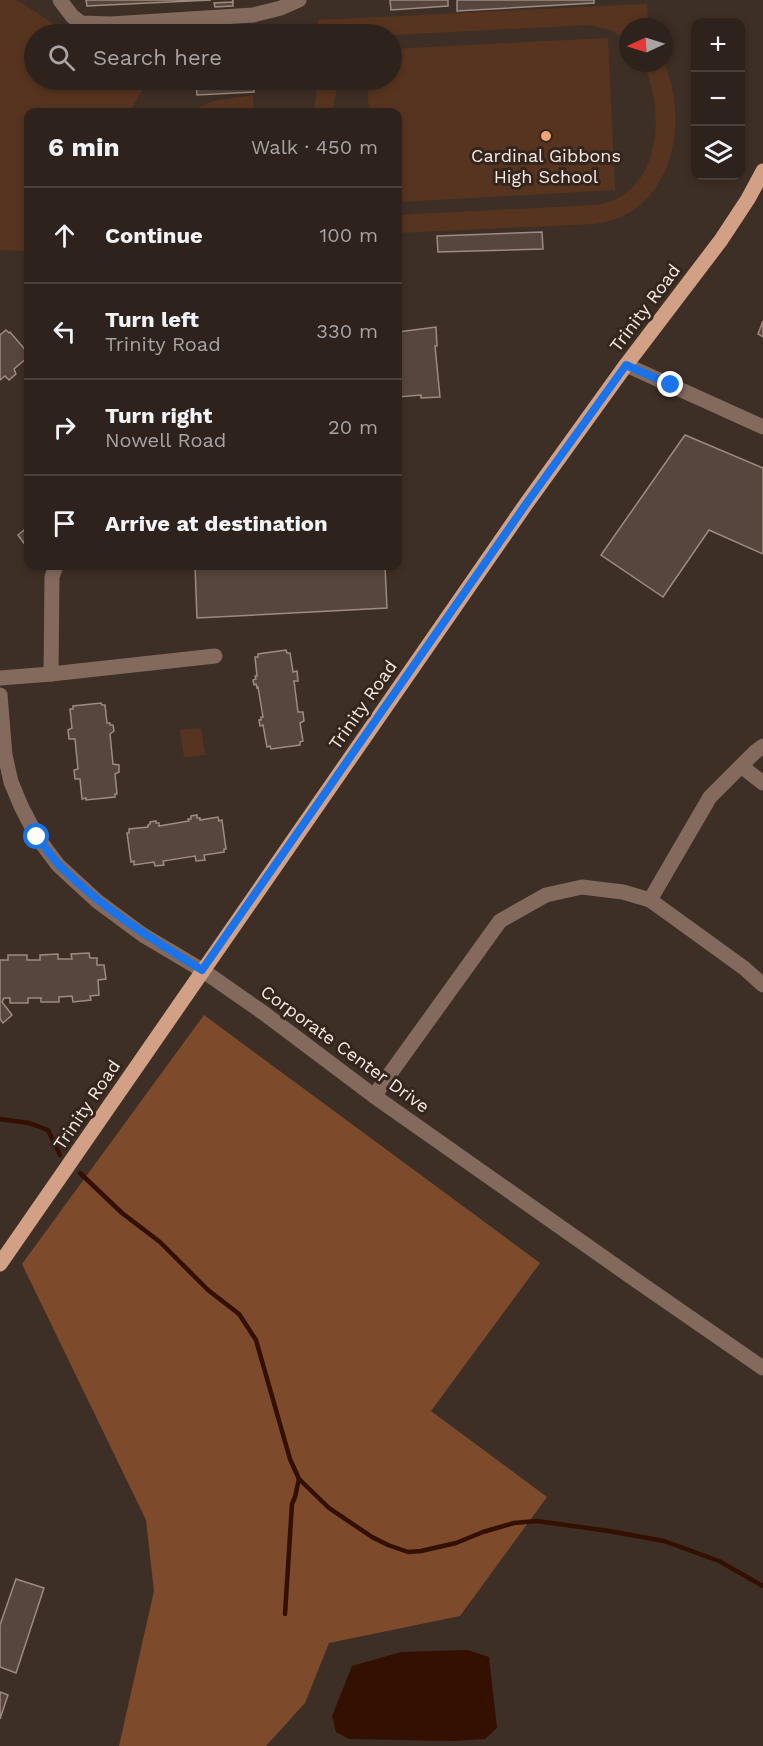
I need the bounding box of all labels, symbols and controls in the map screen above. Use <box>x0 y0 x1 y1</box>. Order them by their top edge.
north arrow <box>619 18 673 72</box>
map controls <box>691 18 745 180</box>
button: + <box>691 18 745 72</box>
search box <box>24 24 402 90</box>
icon: search <box>45 41 78 74</box>
text: Search here <box>93 45 222 70</box>
button: − <box>691 72 745 126</box>
button: layers <box>691 126 745 180</box>
marker: Cardinal Gibbons High School <box>539 129 553 143</box>
text: 6 min <box>48 132 120 162</box>
text: Walk · 450 m <box>251 135 378 159</box>
place label: Cardinal Gibbons High School <box>471 145 621 187</box>
icon: ahead <box>48 219 81 252</box>
text: Continue <box>105 223 203 248</box>
text: 100 m <box>319 223 378 247</box>
street label: Trinity Road <box>605 260 684 356</box>
text: Turn left <box>105 307 199 332</box>
icon: left <box>48 315 81 348</box>
text: 330 m <box>316 319 378 343</box>
text: Trinity Road <box>105 332 221 356</box>
route end <box>657 371 683 397</box>
text: Turn right <box>105 403 212 428</box>
icon: right <box>48 411 81 444</box>
text: 20 m <box>328 415 378 439</box>
text: Nowell Road <box>105 428 226 452</box>
icon: arrive <box>48 507 81 540</box>
text: Arrive at destination <box>105 511 328 536</box>
street label: Trinity Road <box>324 656 401 753</box>
route start <box>23 823 49 849</box>
street label: Corporate Center Drive <box>257 980 434 1117</box>
street label: Trinity Road <box>49 1056 124 1154</box>

